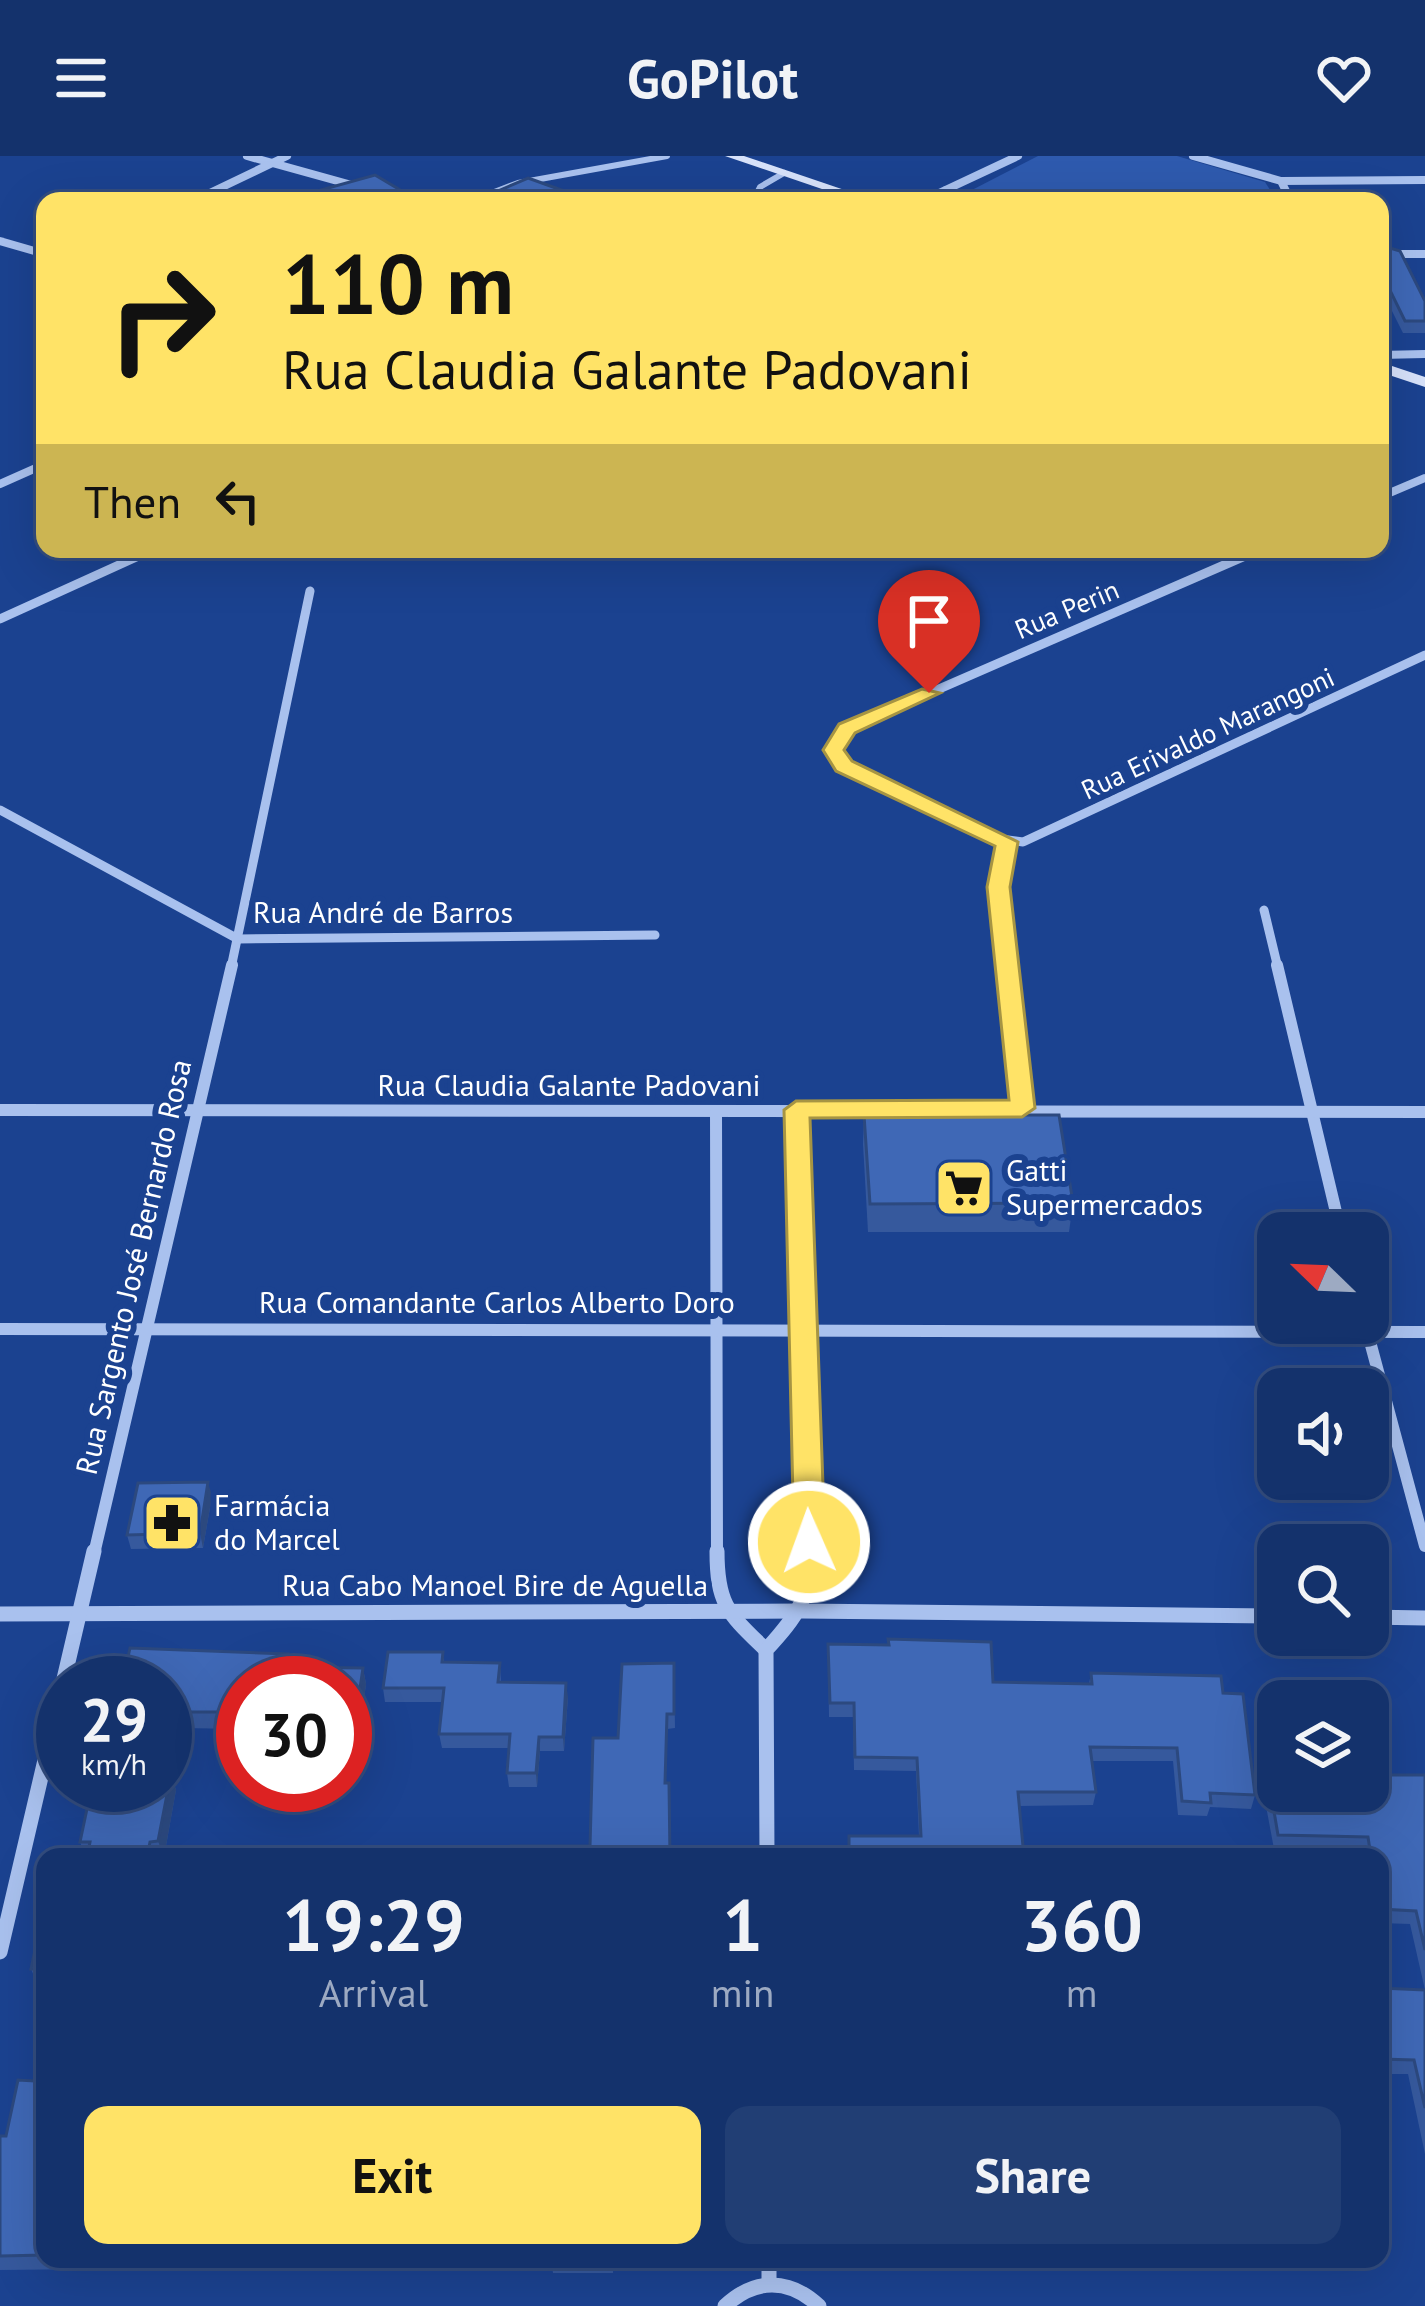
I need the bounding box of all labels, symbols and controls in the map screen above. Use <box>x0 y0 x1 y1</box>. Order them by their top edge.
text: GoPilot <box>627 43 798 113</box>
icon: menu <box>48 45 114 111</box>
icon: heart <box>1311 45 1377 111</box>
text: 110 m <box>282 228 514 337</box>
icon: right <box>84 240 240 396</box>
text: Rua Claudia Galante Padovani <box>282 334 972 404</box>
icon: left <box>205 468 271 534</box>
text: Then <box>84 472 181 530</box>
pin <box>878 570 980 693</box>
street label: Rua Perin <box>1009 572 1124 646</box>
icon: arrive <box>896 588 962 654</box>
street label: Rua Erivaldo Marangoni <box>1076 659 1340 807</box>
street label: Rua André de Barros <box>253 892 513 931</box>
street label: Rua Sargento José Bernardo Rosa <box>66 1055 199 1478</box>
street label: Rua Claudia Galante Padovani <box>377 1065 761 1104</box>
place label: Gatti Supermercados <box>1006 1150 1203 1223</box>
supermarket icon: Gatti Supermercados <box>933 1157 995 1219</box>
north arrow <box>1257 1212 1389 1344</box>
map controls <box>1257 1212 1389 1812</box>
street label: Rua Comandante Carlos Alberto Doro <box>259 1282 735 1321</box>
button: sound <box>1257 1368 1389 1500</box>
position arrow <box>746 1479 872 1605</box>
place label: Farmácia do Marcel <box>214 1485 340 1558</box>
pharmacy icon: Farmácia do Marcel <box>141 1492 203 1554</box>
button: search <box>1257 1524 1389 1656</box>
street label: Rua Cabo Manoel Bire de Aguella <box>282 1565 708 1604</box>
speed limit sign: 30 <box>216 1656 372 1812</box>
text: 29 <box>80 1680 148 1758</box>
button: layers <box>1257 1680 1389 1812</box>
text: km/h <box>81 1744 147 1783</box>
text: 19:29 <box>282 1878 465 1971</box>
text: 1 <box>722 1878 763 1971</box>
text: 360 <box>1020 1878 1143 1971</box>
text: Arrival <box>319 1967 428 2018</box>
text: min <box>711 1967 774 2018</box>
text: m <box>1066 1967 1097 2018</box>
button: Exit <box>84 2106 701 2244</box>
button: Share <box>725 2106 1341 2244</box>

